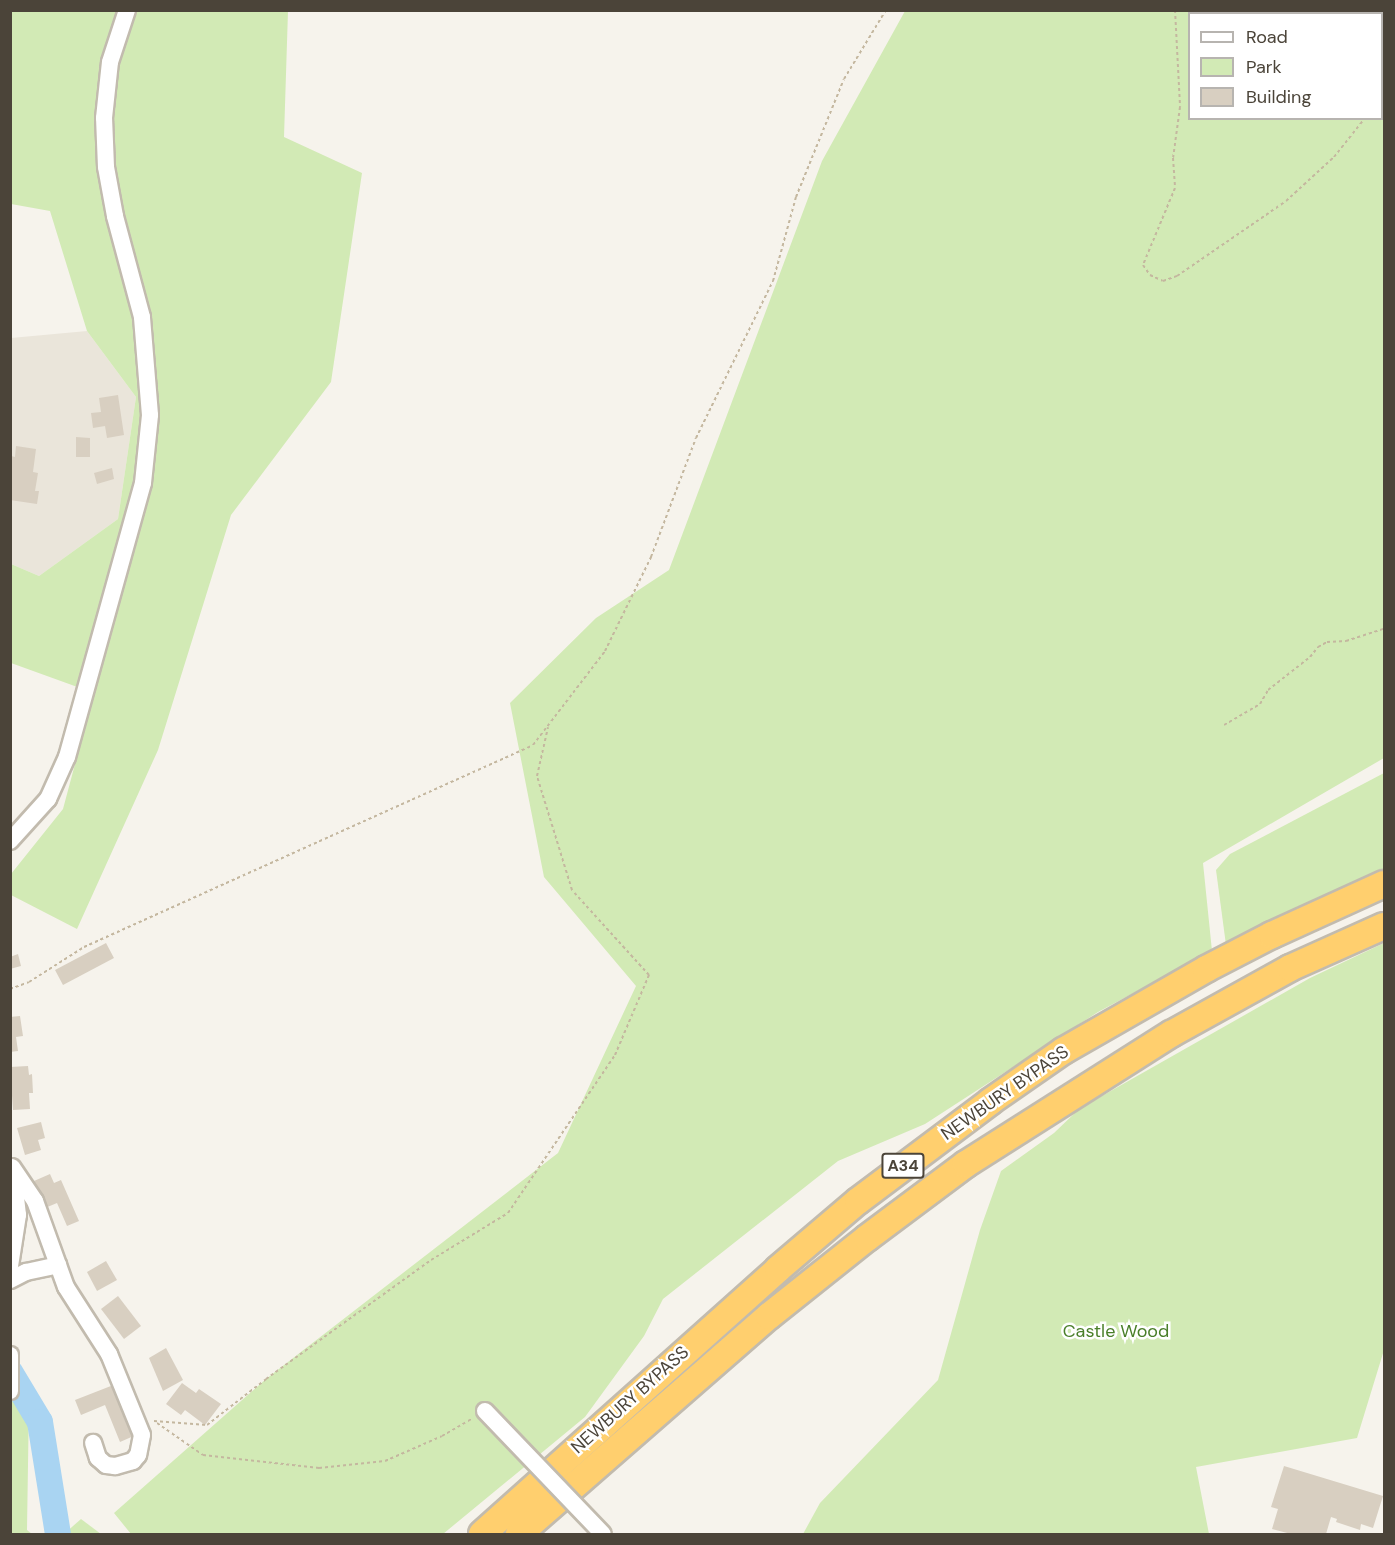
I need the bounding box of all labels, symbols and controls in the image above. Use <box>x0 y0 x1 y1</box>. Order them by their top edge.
legend <box>1188 12 1383 120</box>
text: Road <box>1246 25 1288 49</box>
text: Park <box>1246 55 1282 79</box>
text: Building <box>1246 85 1311 109</box>
street label: NEWBURY BYPASS <box>937 1041 1073 1145</box>
road number: A34 <box>880 1153 926 1179</box>
park label: Castle Wood <box>1063 1320 1169 1342</box>
street label: NEWBURY BYPASS <box>567 1342 693 1458</box>

